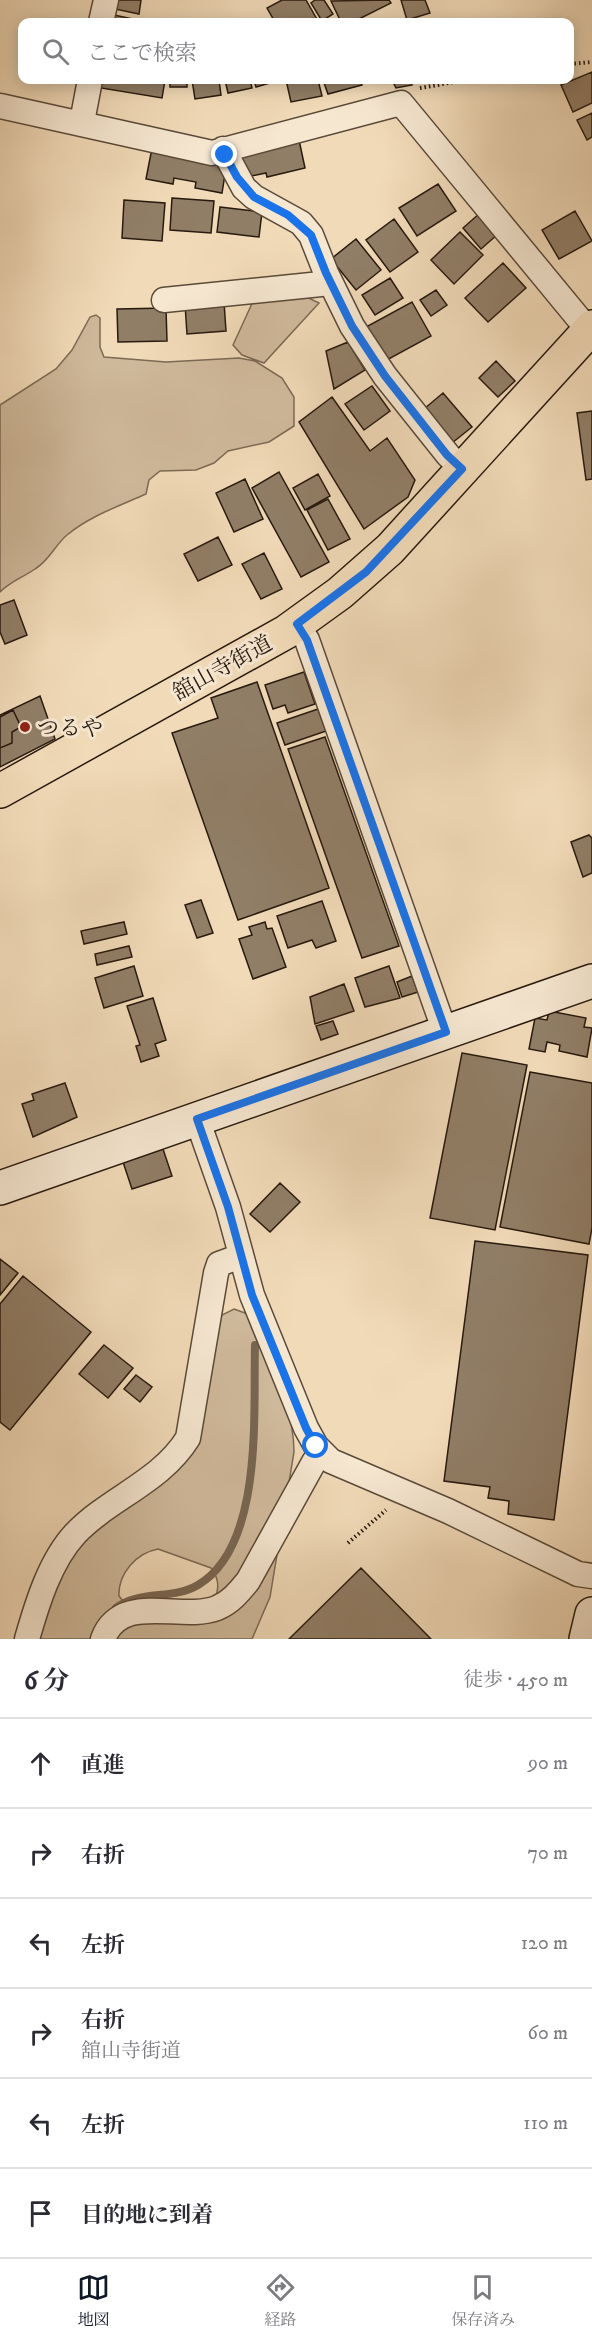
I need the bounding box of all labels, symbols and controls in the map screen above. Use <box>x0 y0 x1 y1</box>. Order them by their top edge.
search box <box>18 18 574 84</box>
icon: search <box>39 35 72 68</box>
text: ここで検索 <box>87 40 197 67</box>
route end <box>211 141 237 167</box>
street label: 舘山寺街道 <box>168 630 277 707</box>
place label: つるや <box>37 715 103 742</box>
marker: つるや <box>18 720 32 734</box>
route start <box>302 1432 328 1458</box>
text: 6 分 <box>24 1665 69 1698</box>
text: 徒歩 · 450 m <box>463 1668 568 1693</box>
icon: ahead <box>24 1747 57 1780</box>
text: 90 m <box>528 1751 568 1776</box>
text: 直進 <box>81 1752 125 1779</box>
icon: right <box>24 1837 57 1870</box>
text: 70 m <box>527 1841 568 1866</box>
text: 右折 <box>81 1842 125 1869</box>
icon: left <box>24 1927 57 1960</box>
text: 120 m <box>521 1931 568 1956</box>
text: 左折 <box>81 1932 125 1959</box>
text: 右折 <box>81 2007 125 2034</box>
icon: right <box>24 2017 57 2050</box>
text: 60 m <box>528 2021 568 2046</box>
text: 舘山寺街道 <box>81 2039 181 2064</box>
icon: left <box>24 2107 57 2140</box>
text: 110 m <box>523 2111 568 2136</box>
text: 左折 <box>81 2112 125 2139</box>
icon: arrive <box>24 2197 57 2230</box>
text: 目的地に到着 <box>81 2202 213 2229</box>
tab: 地図 <box>77 2271 110 2330</box>
tab: 経路 <box>264 2271 297 2330</box>
tab: 保存済み <box>451 2271 515 2330</box>

